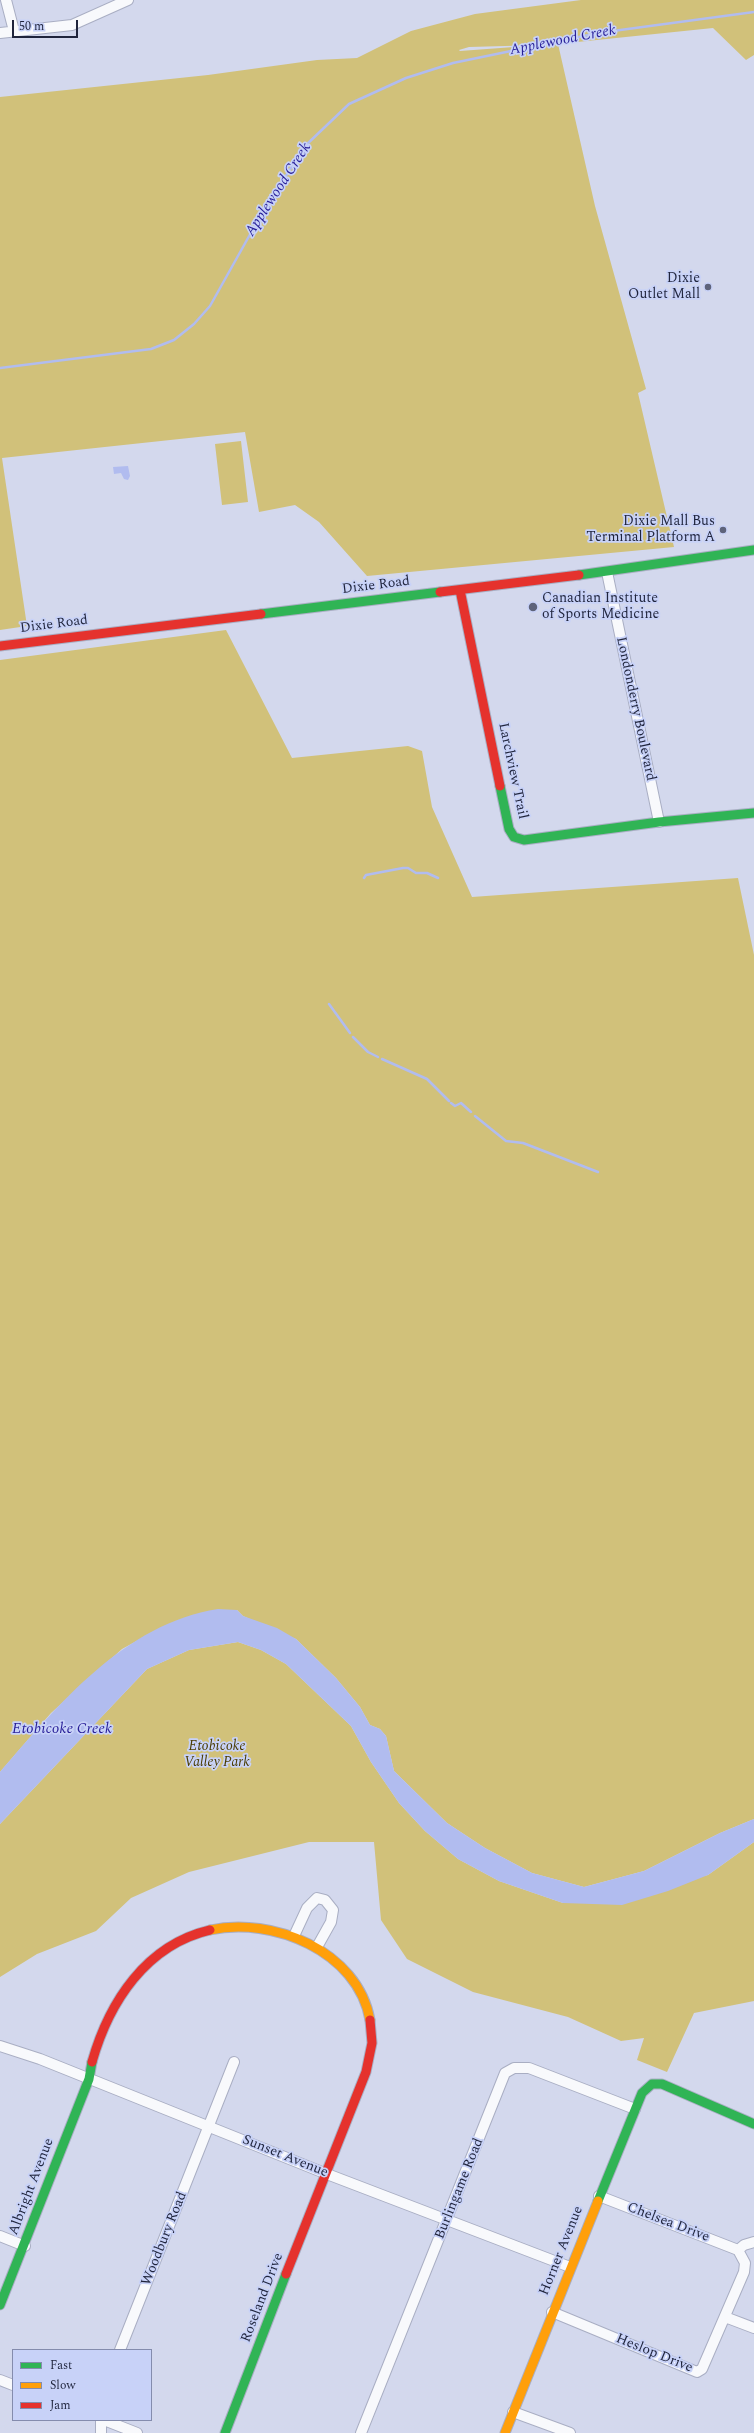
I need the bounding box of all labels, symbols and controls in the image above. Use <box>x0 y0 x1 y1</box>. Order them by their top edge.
scale bar <box>14 12 80 38</box>
text: 50 m <box>19 17 44 36</box>
water label: Applewood Creek <box>508 22 618 60</box>
water label: Applewood Creek <box>242 140 316 240</box>
place label: Dixie Outlet Mall <box>628 271 700 304</box>
marker: Dixie Outlet Mall <box>703 282 713 292</box>
place label: Dixie Mall Bus Terminal Platform A <box>586 514 715 546</box>
marker: Dixie Mall Bus Terminal Platform A <box>718 525 728 535</box>
street label: Dixie Road <box>341 573 411 599</box>
place label: Canadian Institute of Sports Medicine <box>542 591 659 624</box>
marker: Canadian Institute of Sports Medicine <box>527 601 539 613</box>
street label: Dixie Road <box>19 612 89 638</box>
street label: Londonderry Boulevard <box>612 636 658 782</box>
street label: Larchview Trail <box>494 721 530 821</box>
water label: Etobicoke Creek <box>12 1721 112 1739</box>
park label: Etobicoke Valley Park <box>184 1739 250 1772</box>
street label: Sunset Avenue <box>240 2132 330 2182</box>
street label: Albright Avenue <box>6 2136 58 2238</box>
street label: Burlingame Road <box>432 2136 488 2242</box>
street label: Woodbury Road <box>139 2190 191 2288</box>
street label: Chelsea Drive <box>625 2200 711 2246</box>
street label: Horner Avenue <box>536 2204 588 2298</box>
street label: Roseland Drive <box>238 2251 288 2345</box>
street label: Heslop Drive <box>613 2331 695 2377</box>
legend <box>12 2349 152 2421</box>
text: Fast <box>50 2356 72 2375</box>
text: Slow <box>50 2376 75 2395</box>
text: Jam <box>50 2396 71 2415</box>

